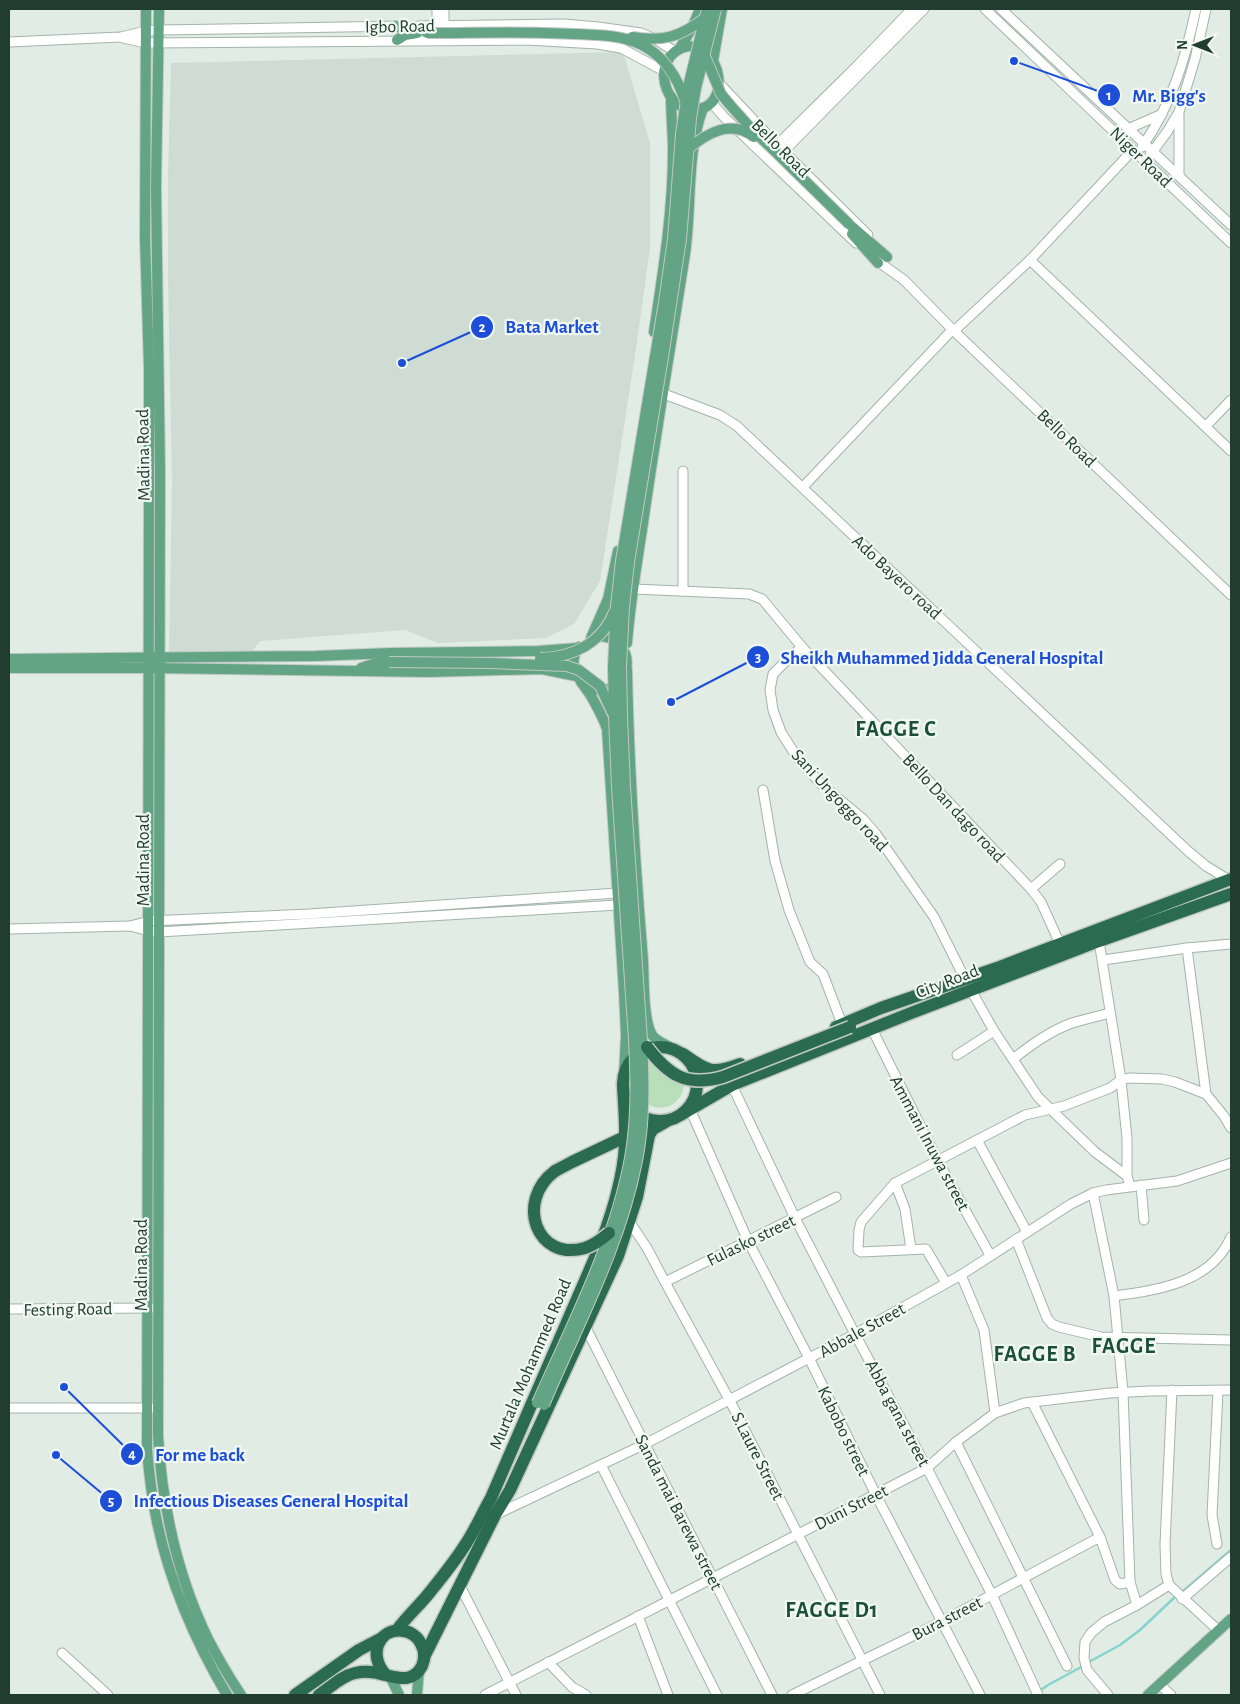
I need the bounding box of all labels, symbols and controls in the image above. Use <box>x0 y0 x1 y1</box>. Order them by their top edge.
street label: Igbo Road <box>365 17 435 37</box>
north arrow <box>1170 20 1220 70</box>
text: N <box>1176 40 1190 50</box>
callout: Mr. Bigg's <box>1097 78 1215 112</box>
text: Mr. Bigg's <box>1132 87 1206 106</box>
text: 1 <box>1106 88 1112 103</box>
street label: Bello Road <box>748 116 813 181</box>
street label: Niger Road <box>1106 124 1175 191</box>
callout: Bata Market <box>470 310 608 344</box>
text: Bata Market <box>505 318 599 337</box>
text: 2 <box>478 320 486 335</box>
street label: Bello Road <box>1033 406 1099 471</box>
street label: Madina Road <box>134 409 154 501</box>
street label: Ado Bayero road <box>848 532 944 623</box>
callout: Sheikh Muhammed Jidda General Hospital <box>746 640 1113 674</box>
text: Sheikh Muhammed Jidda General Hospital <box>781 649 1103 668</box>
text: 3 <box>755 650 761 665</box>
district label: FAGGE C <box>855 718 937 740</box>
street label: Sani Ungoggo road <box>788 746 891 855</box>
street label: Bello Dan dago road <box>899 751 1008 866</box>
street label: Madina Road <box>135 814 153 906</box>
street label: City Road <box>913 962 981 1002</box>
street label: Ammani Inuwa street <box>886 1073 972 1214</box>
street label: Fulasko street <box>704 1212 799 1270</box>
street label: Madina Road <box>133 1219 151 1311</box>
street label: Murtala Mohammed Road <box>487 1276 575 1452</box>
street label: Festing Road <box>23 1300 113 1320</box>
street label: Abbale Street <box>816 1300 909 1362</box>
district label: FAGGE <box>1092 1335 1156 1357</box>
district label: FAGGE B <box>994 1343 1076 1365</box>
street label: Abba gana street <box>861 1357 933 1470</box>
street label: Kabobo street <box>814 1384 873 1480</box>
street label: S.Laure Street <box>727 1410 787 1503</box>
street label: Sanda mai Barewa street <box>631 1432 725 1593</box>
callout: For me back <box>120 1437 255 1471</box>
text: For me back <box>155 1446 245 1465</box>
text: 4 <box>128 1447 136 1462</box>
street label: Duni Street <box>812 1482 891 1534</box>
callout: Infectious Diseases General Hospital <box>98 1484 419 1518</box>
text: Infectious Diseases General Hospital <box>133 1492 409 1511</box>
text: 5 <box>108 1494 114 1509</box>
street label: Bura street <box>909 1593 986 1644</box>
district label: FAGGE D1 <box>785 1599 879 1621</box>

